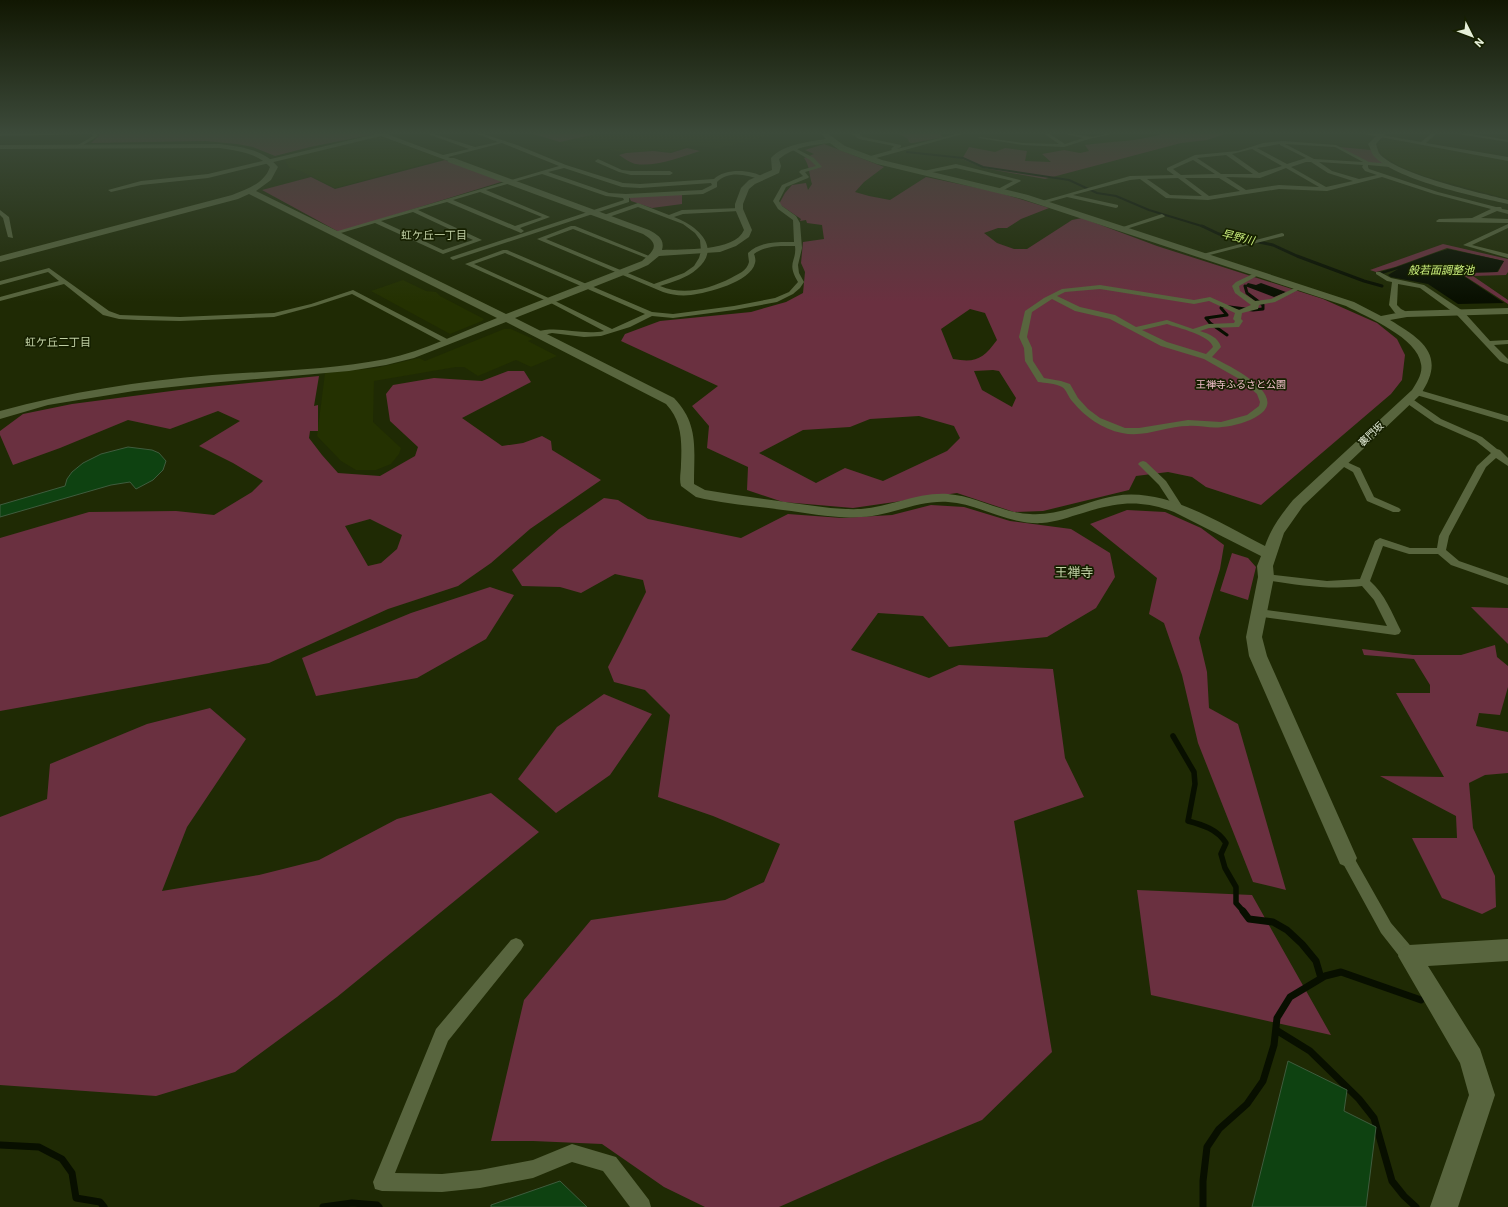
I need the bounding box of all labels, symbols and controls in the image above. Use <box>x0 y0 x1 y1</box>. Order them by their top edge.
north arrow <box>1452 16 1492 56</box>
text: N <box>1472 35 1487 50</box>
water label: 早野川 <box>1220 226 1257 248</box>
district label: 虹ケ丘一丁目 <box>401 228 467 242</box>
water label: 般若面調整池 <box>1408 263 1475 277</box>
district label: 虹ケ丘二丁目 <box>25 335 91 349</box>
park label: 王禅寺ふるさと公園 <box>1196 378 1286 391</box>
street label: 裏門坂 <box>1356 419 1386 449</box>
district label: 王禅寺 <box>1054 564 1094 581</box>

